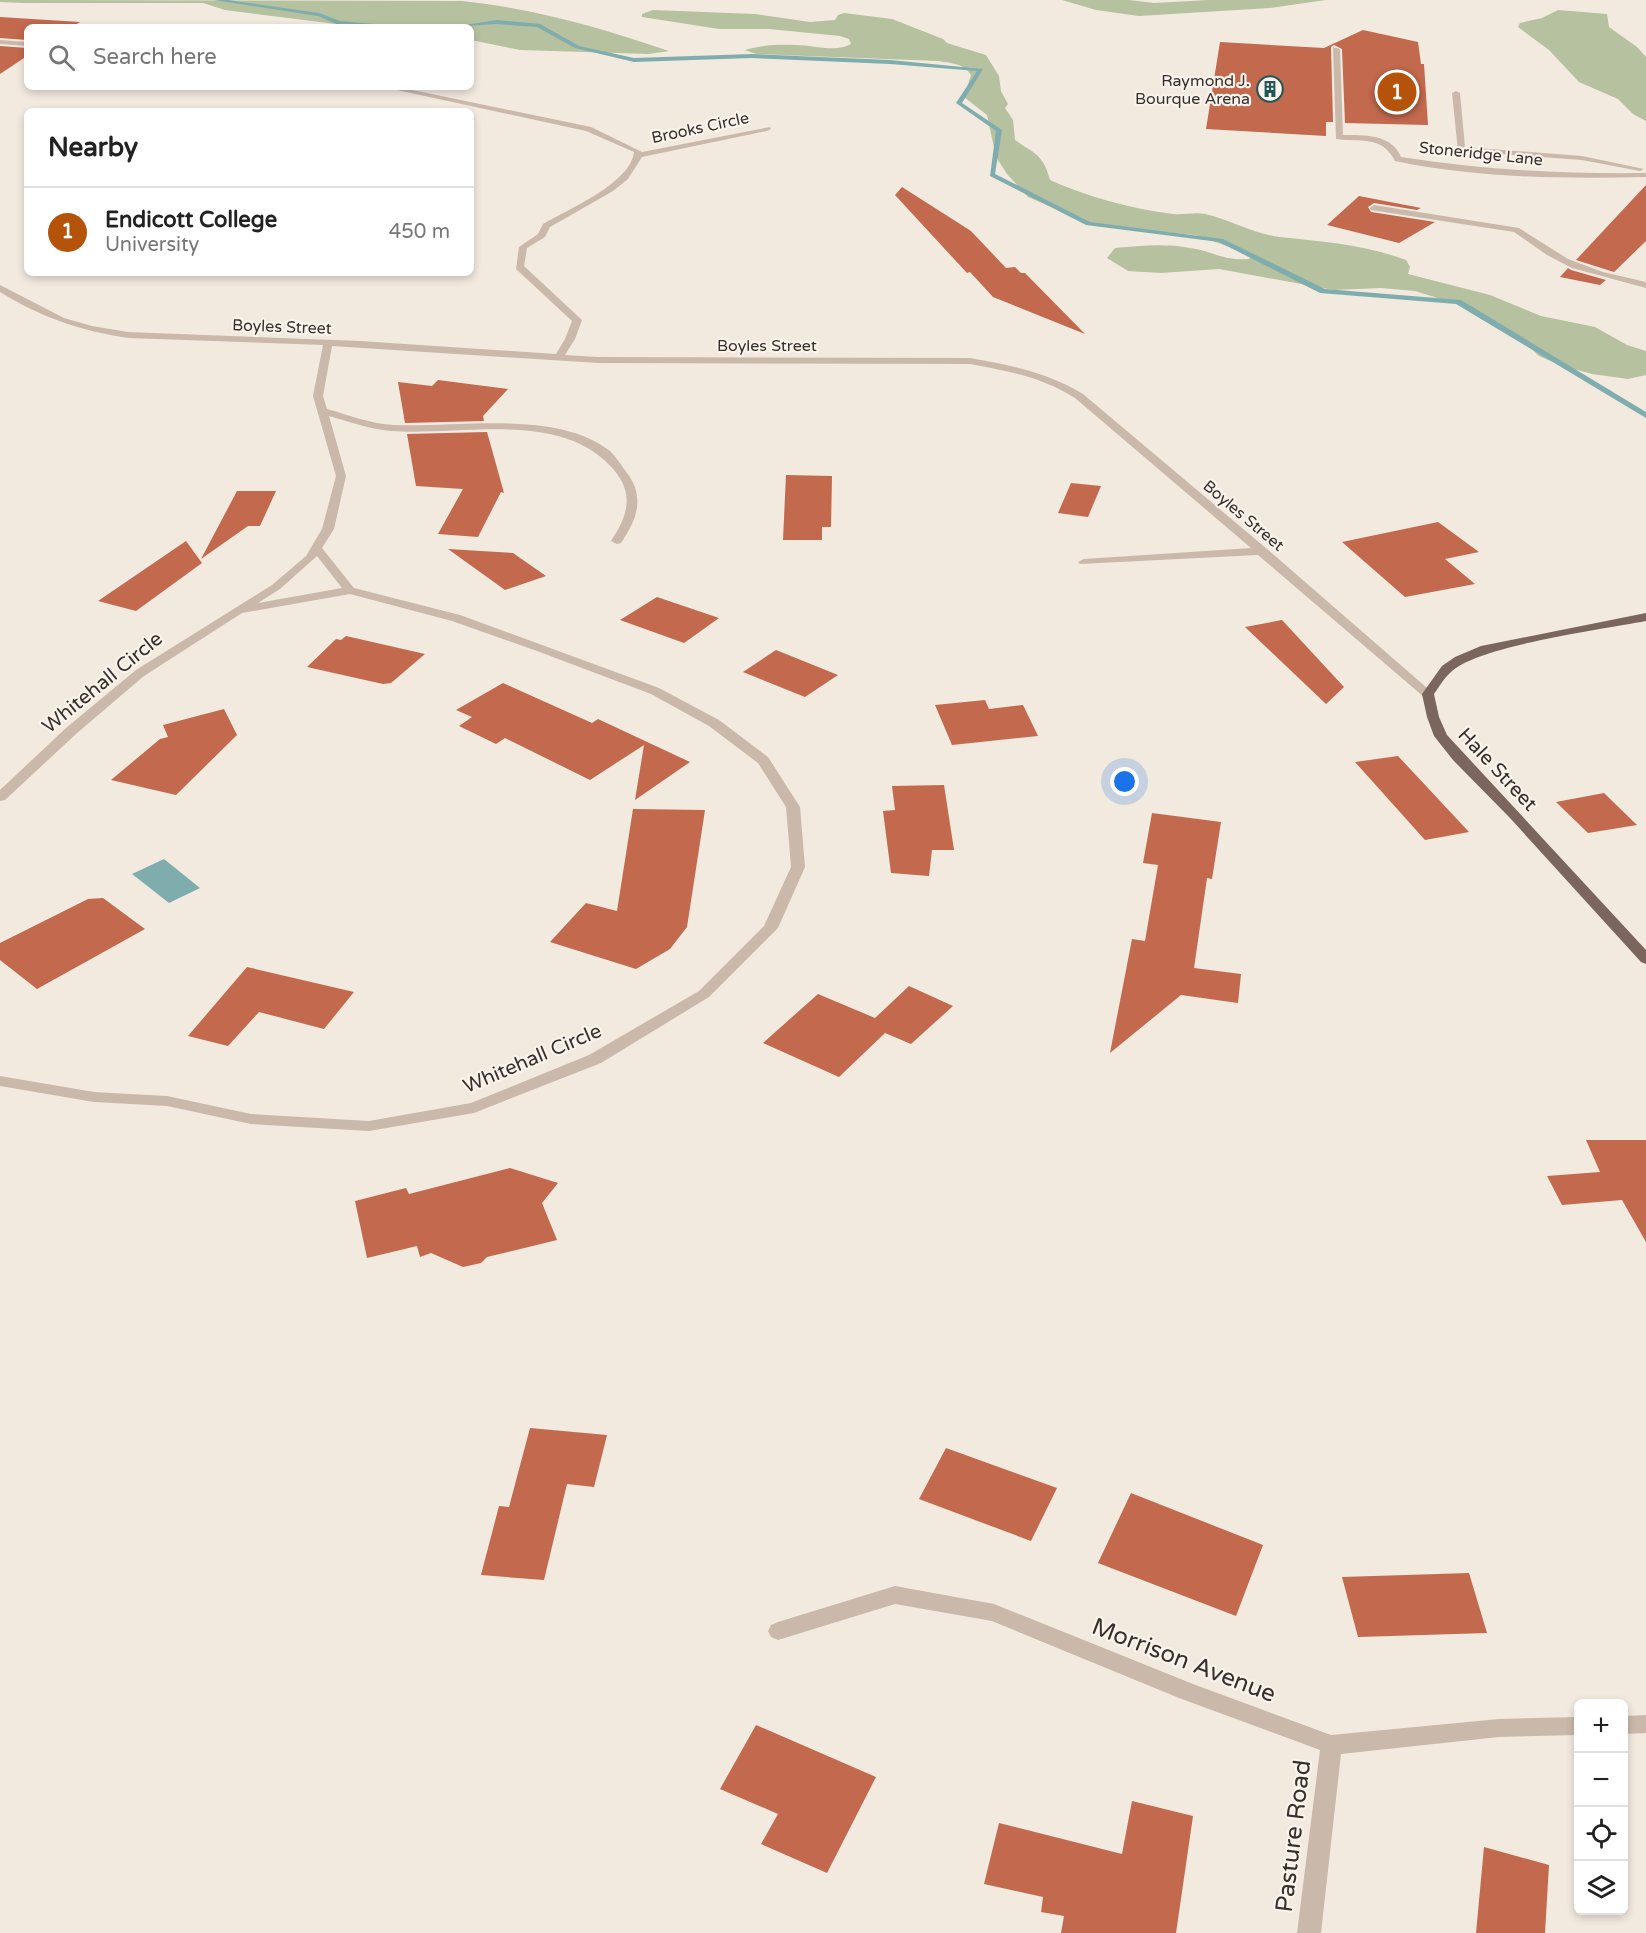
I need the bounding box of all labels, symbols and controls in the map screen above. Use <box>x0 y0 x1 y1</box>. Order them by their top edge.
search box <box>24 24 474 90</box>
icon: search <box>45 41 78 74</box>
text: Search here <box>93 44 217 70</box>
pin: 1 <box>1378 70 1416 115</box>
place label: Raymond J. Bourque Arena <box>1135 71 1250 109</box>
building icon: Raymond J. Bourque Arena <box>1255 74 1285 104</box>
street label: Brooks Circle <box>650 108 751 148</box>
text: Nearby <box>48 132 138 163</box>
street label: Stoneridge Lane <box>1418 138 1544 170</box>
text: Endicott College <box>105 207 277 233</box>
text: 1 <box>61 220 74 244</box>
text: 450 m <box>389 220 450 244</box>
text: University <box>105 233 199 257</box>
street label: Boyles Street <box>232 315 332 339</box>
street label: Boyles Street <box>717 336 817 356</box>
street label: Boyles Street <box>1199 476 1288 556</box>
street label: Whitehall Circle <box>38 627 168 739</box>
street label: Hale Street <box>1453 723 1542 817</box>
your location <box>1110 767 1139 796</box>
street label: Whitehall Circle <box>460 1019 605 1099</box>
street label: Morrison Avenue <box>1088 1612 1280 1709</box>
map controls <box>1574 1699 1628 1915</box>
button: + <box>1574 1699 1628 1753</box>
button: − <box>1574 1753 1628 1807</box>
street label: Pasture Road <box>1270 1758 1317 1914</box>
button: locate <box>1574 1807 1628 1861</box>
button: layers <box>1574 1861 1628 1915</box>

